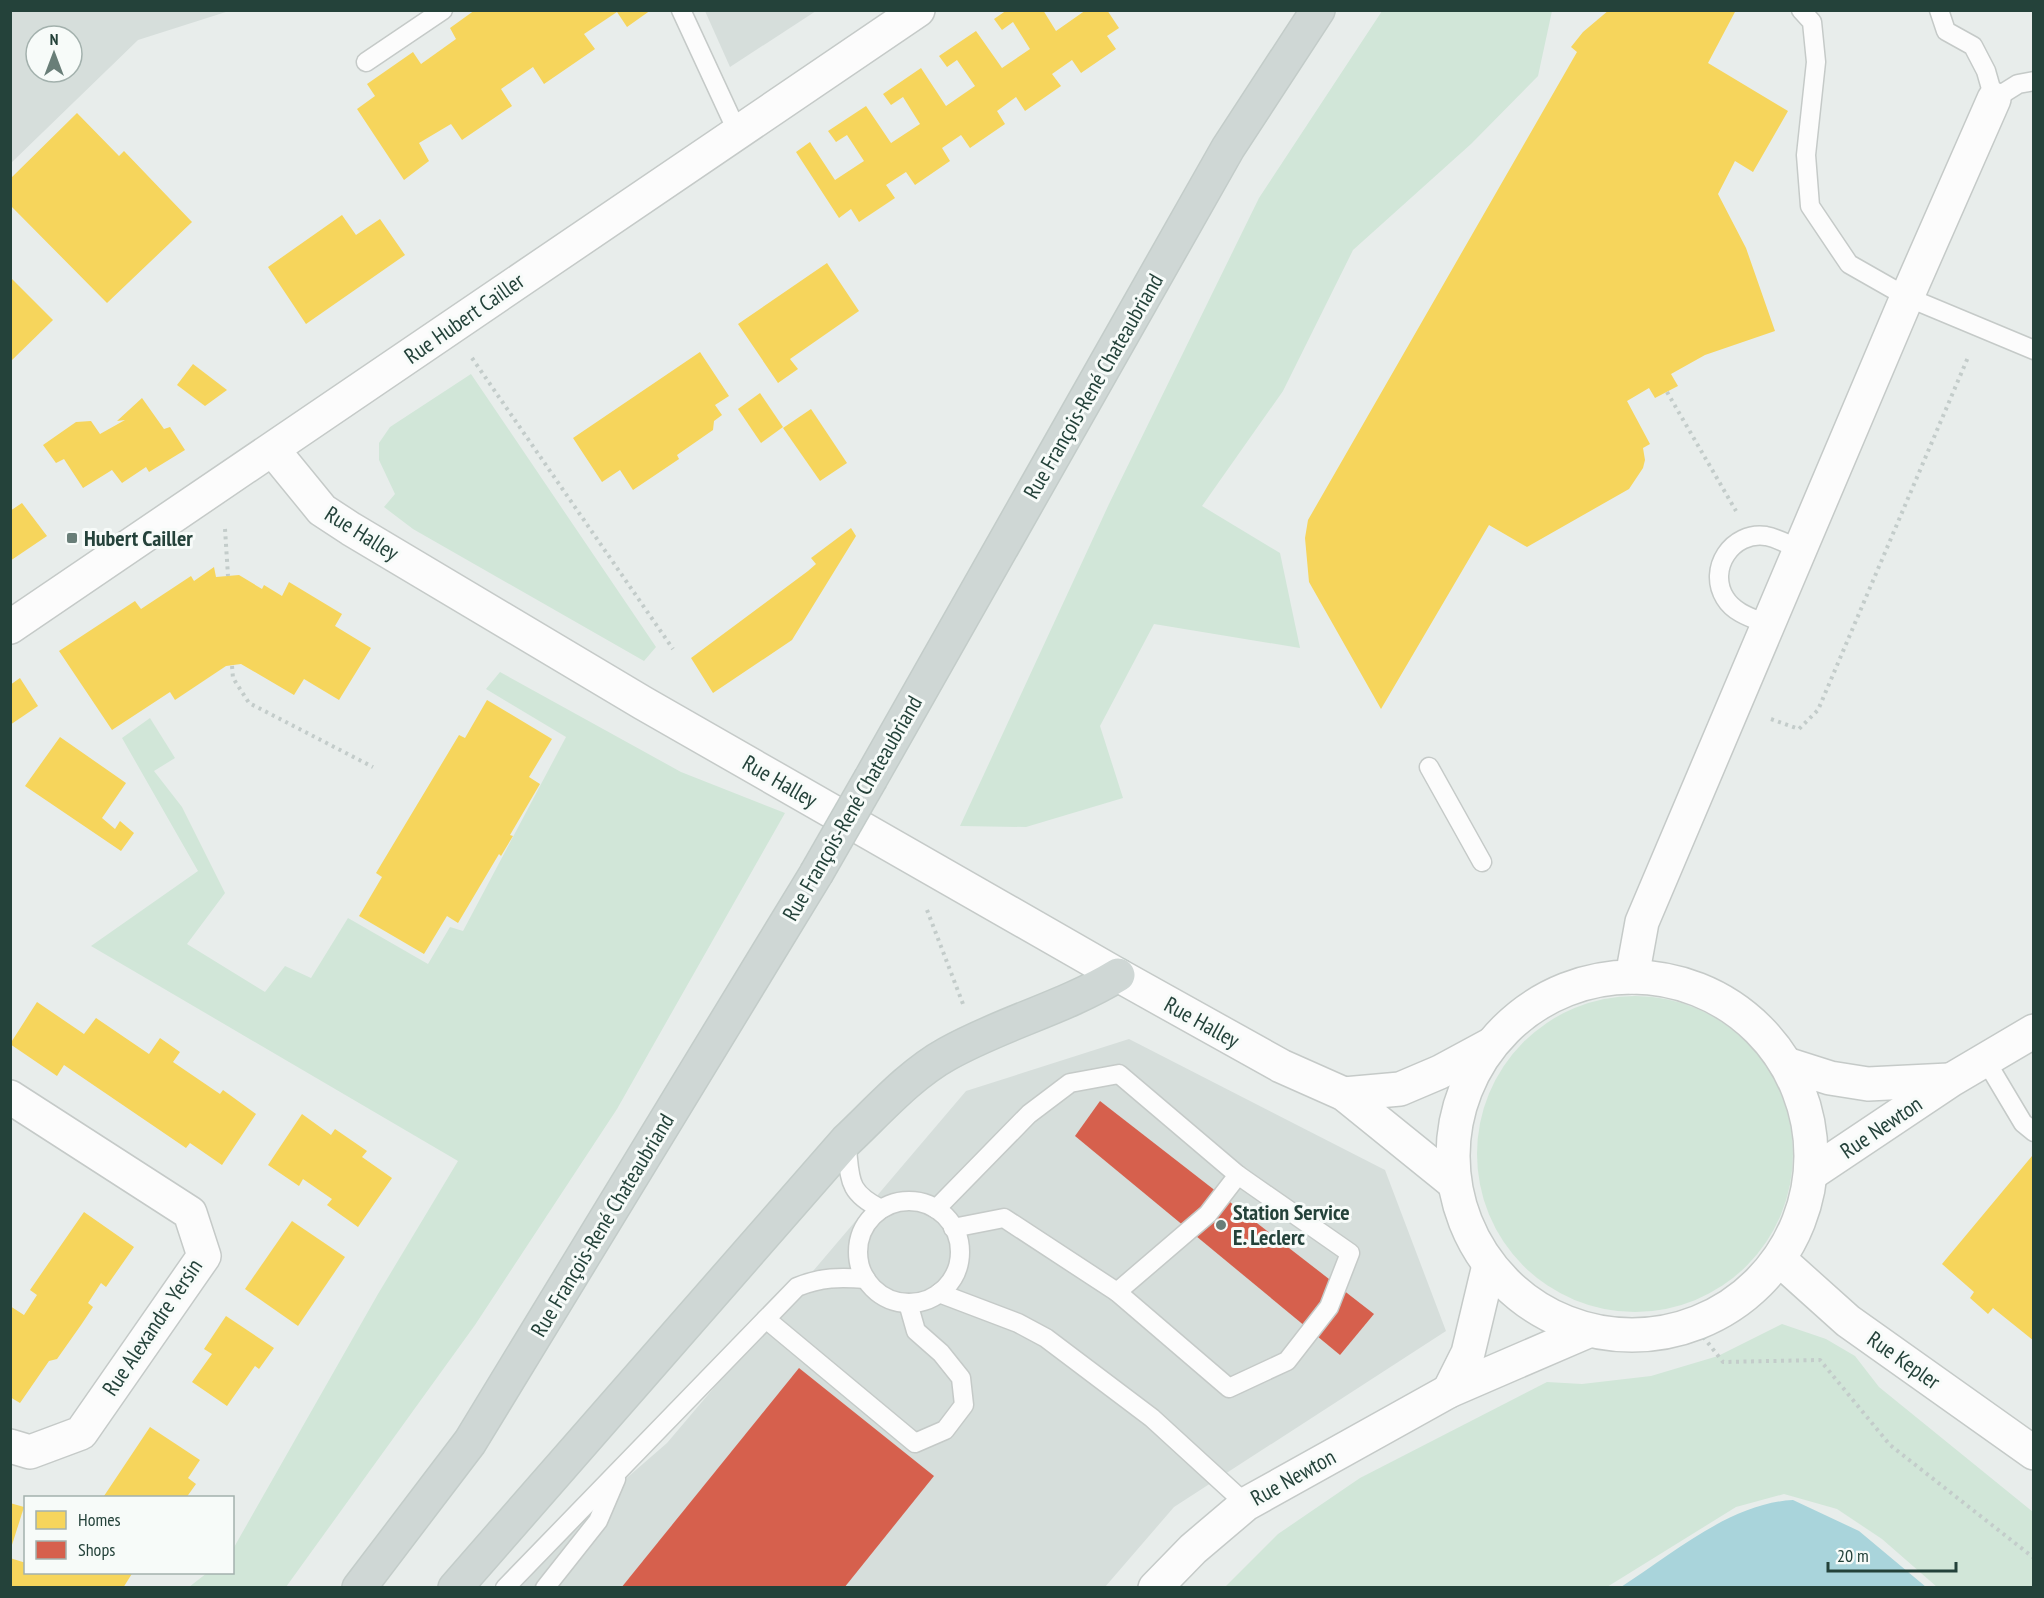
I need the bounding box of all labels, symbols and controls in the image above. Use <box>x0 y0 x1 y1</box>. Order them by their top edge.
north arrow <box>24 24 84 84</box>
text: N <box>50 29 58 49</box>
street label: Rue Hubert Cailler <box>399 266 529 370</box>
street label: Rue François-René Chateaubriand <box>1017 268 1169 504</box>
street label: Rue Halley <box>320 499 405 567</box>
place label: Hubert Cailler <box>84 524 193 552</box>
marker: Hubert Cailler <box>65 531 79 545</box>
street label: Rue François-René Chateaubriand <box>776 690 928 926</box>
street label: Rue Halley <box>738 748 823 814</box>
street label: Rue Halley <box>1159 990 1245 1054</box>
street label: Rue Newton <box>1835 1089 1927 1165</box>
street label: Rue François-René Chateaubriand <box>524 1108 680 1342</box>
place label: Station Service E. Leclerc <box>1233 1198 1350 1251</box>
marker: Station Service E. Leclerc <box>1214 1218 1228 1232</box>
street label: Rue Alexandre Yersin <box>96 1253 208 1401</box>
street label: Rue Kepler <box>1862 1325 1946 1395</box>
street label: Rue Newton <box>1246 1442 1340 1512</box>
legend <box>24 1496 234 1574</box>
text: Homes <box>78 1508 121 1531</box>
scale bar <box>1828 1535 1956 1573</box>
text: Shops <box>78 1538 115 1561</box>
text: 20 m <box>1837 1544 1869 1567</box>

